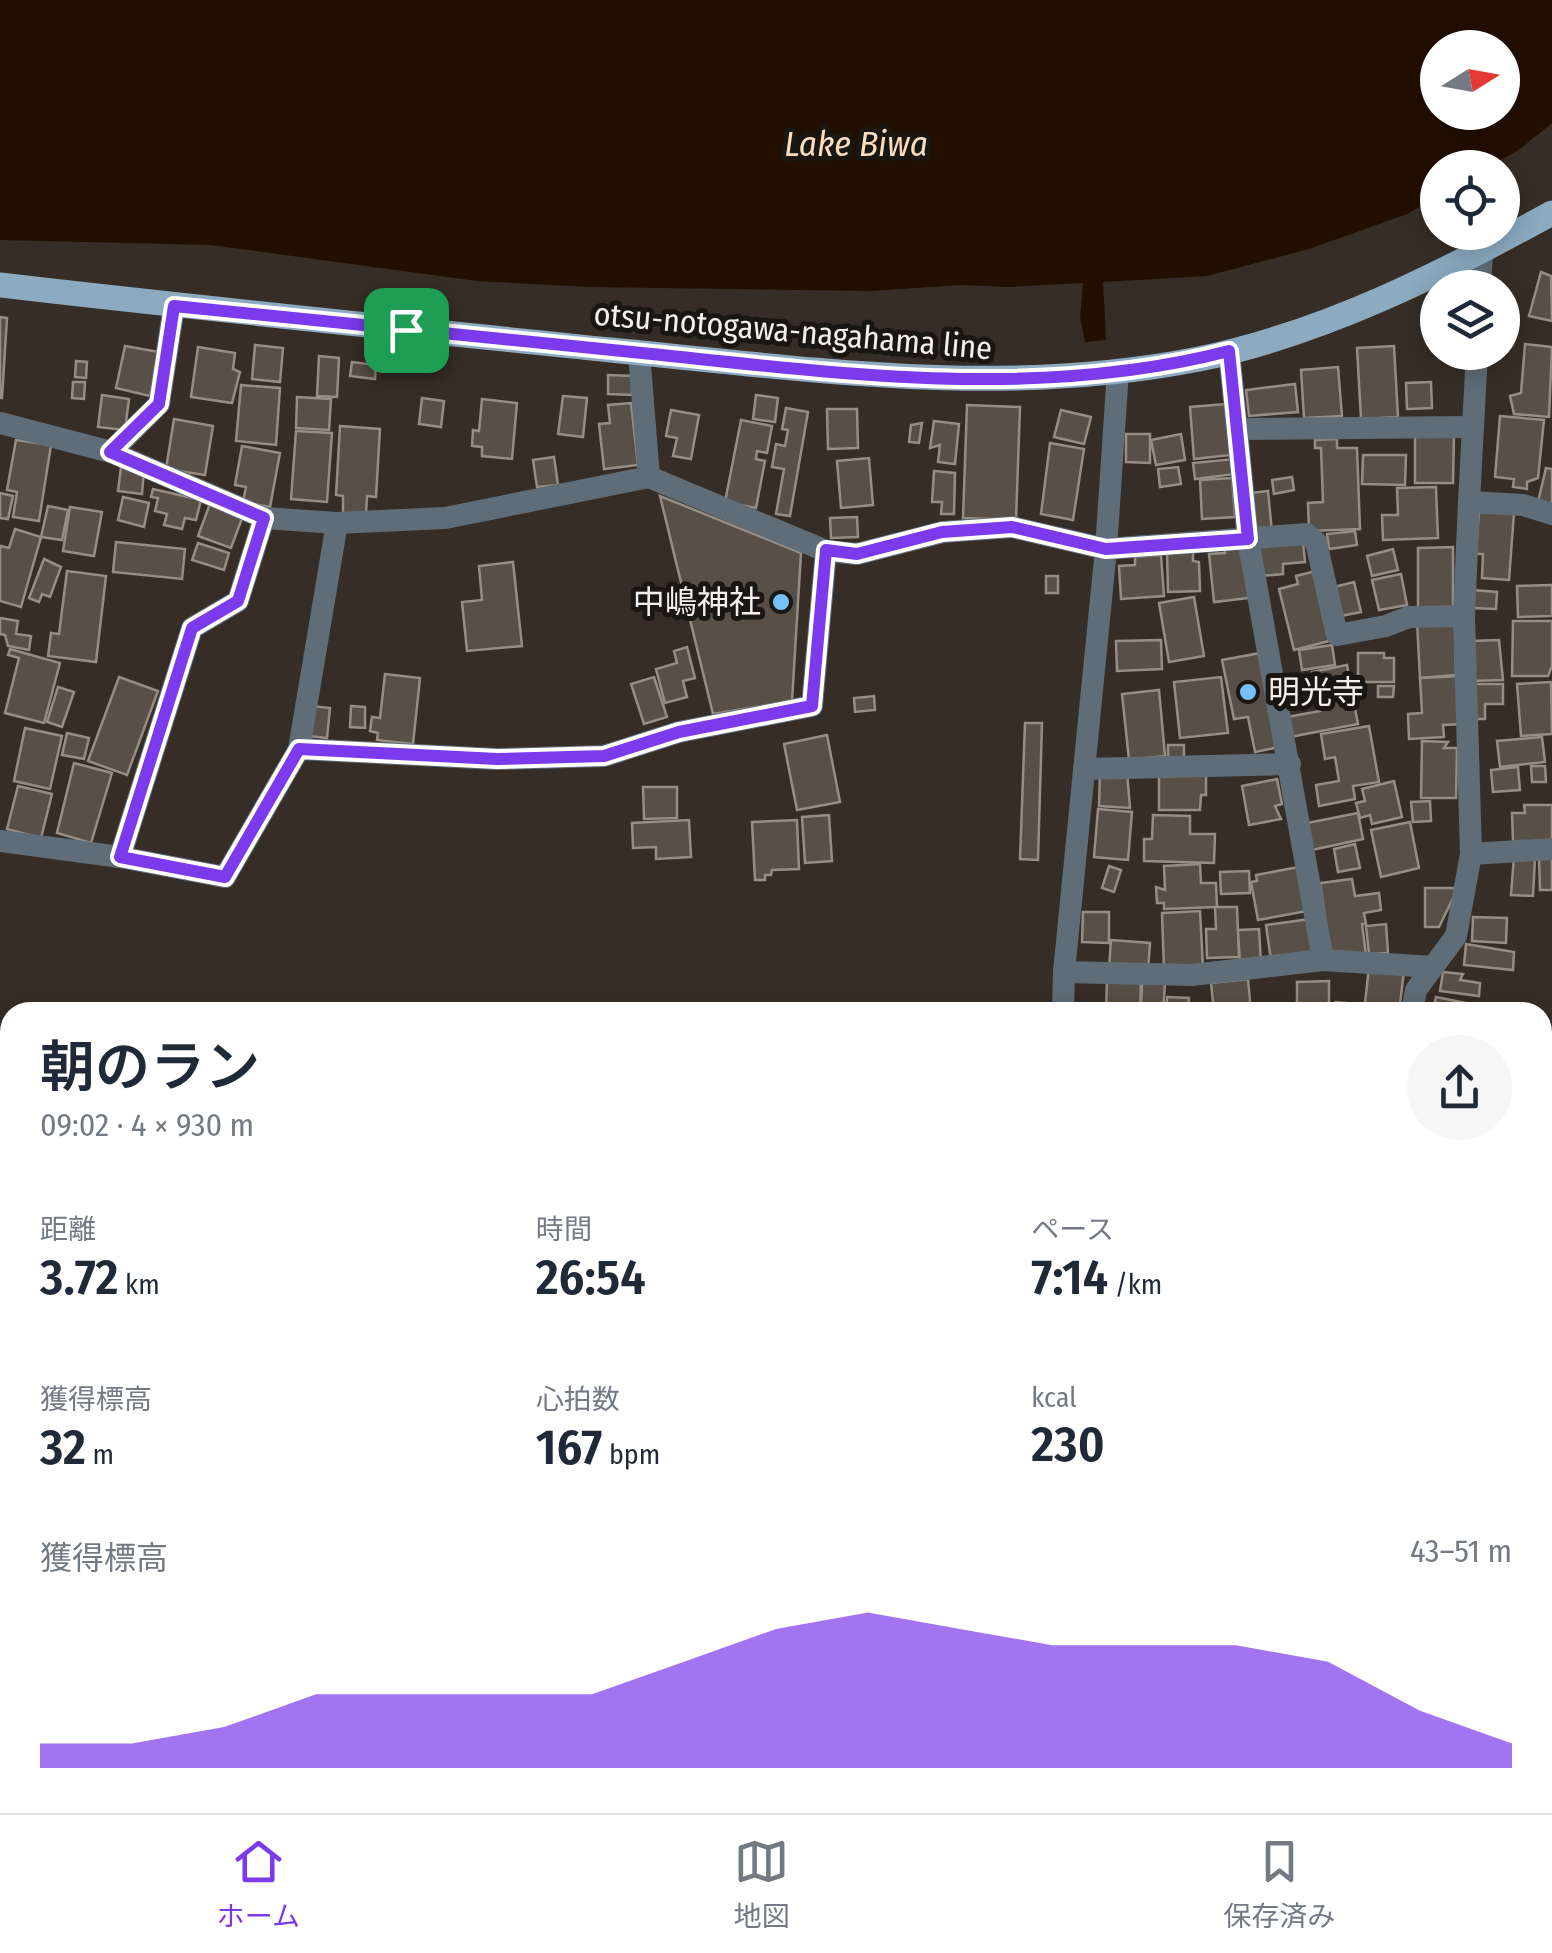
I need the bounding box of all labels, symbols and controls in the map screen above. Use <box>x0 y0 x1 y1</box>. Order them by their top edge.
north arrow <box>1420 30 1520 130</box>
map controls <box>1420 30 1520 370</box>
water label: Lake Biwa <box>784 123 928 165</box>
button: locate <box>1420 150 1520 250</box>
button: layers <box>1420 270 1520 370</box>
pin <box>364 288 449 373</box>
street label: otsu-notogawa-nagahama line <box>592 295 994 367</box>
icon: arrive <box>379 303 434 358</box>
place label: 中嶋神社 <box>633 583 761 621</box>
marker: 中嶋神社 <box>770 591 792 613</box>
place label: 明光寺 <box>1268 673 1364 711</box>
marker: 明光寺 <box>1237 681 1259 703</box>
text: 朝のラン <box>40 1035 260 1101</box>
button: share <box>1407 1035 1512 1140</box>
text: 09:02 · 4 × 930 m <box>40 1106 254 1144</box>
text: 距離 <box>40 1213 96 1246</box>
text: 時間 <box>536 1213 592 1246</box>
text: ペース <box>1031 1213 1114 1246</box>
text: 3.72 <box>40 1247 119 1307</box>
text: 26:54 <box>536 1247 646 1307</box>
text: 7:14 <box>1031 1247 1108 1307</box>
text: km <box>119 1268 160 1301</box>
text: /km <box>1108 1268 1162 1301</box>
text: kcal <box>1031 1381 1077 1414</box>
text: 獲得標高 <box>40 1383 152 1416</box>
text: 心拍数 <box>536 1383 620 1416</box>
text: 230 <box>1031 1414 1105 1474</box>
text: 32 <box>40 1417 86 1477</box>
text: 167 <box>536 1417 602 1477</box>
text: m <box>86 1438 114 1471</box>
text: bpm <box>602 1438 660 1471</box>
text: 43–51 m <box>1410 1532 1512 1570</box>
text: 獲得標高 <box>40 1539 168 1577</box>
tab: ホーム <box>217 1834 300 1934</box>
tab: 地図 <box>734 1834 790 1934</box>
tab: 保存済み <box>1223 1834 1335 1934</box>

